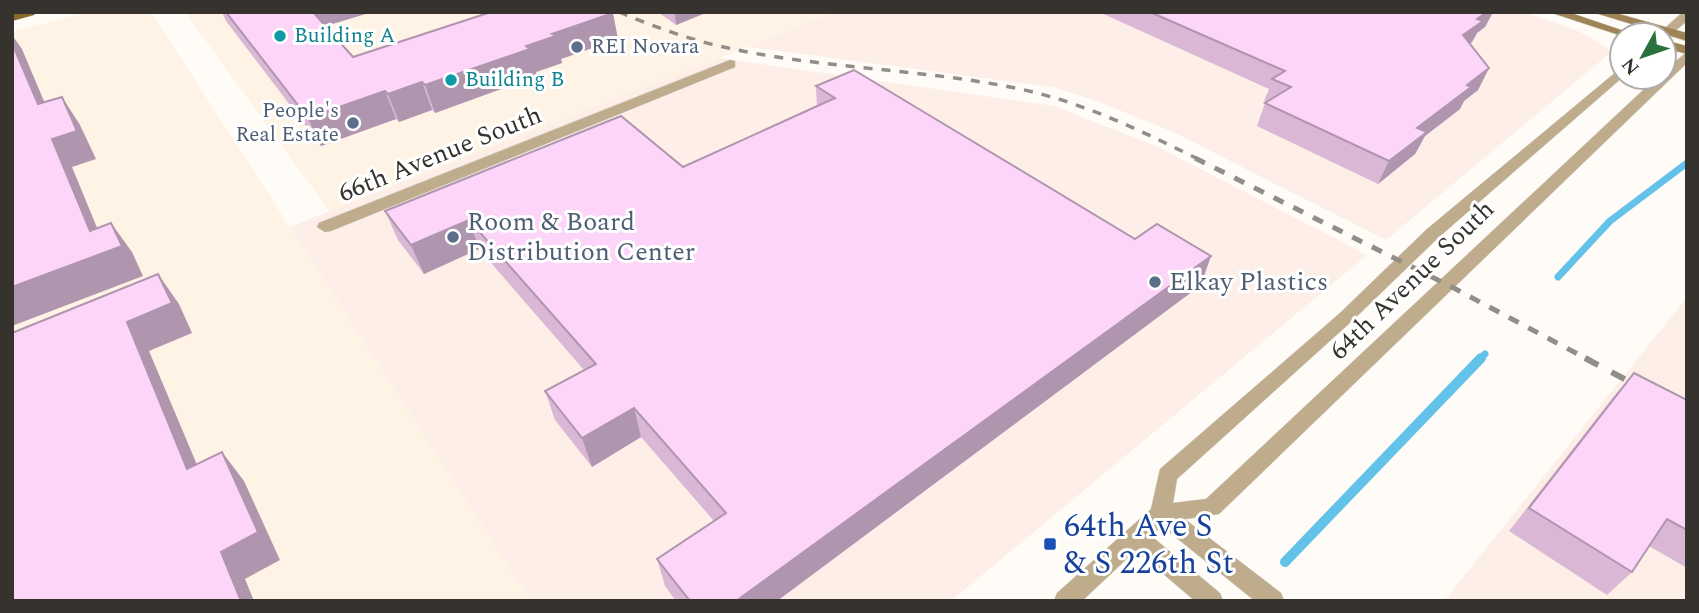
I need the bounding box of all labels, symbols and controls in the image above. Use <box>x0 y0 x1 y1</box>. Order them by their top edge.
place label: Building A <box>294 20 395 52</box>
north arrow <box>1608 21 1678 91</box>
marker: Building A <box>272 28 288 44</box>
place label: REI Novara <box>591 31 700 63</box>
marker: REI Novara <box>569 39 585 55</box>
text: N <box>1615 51 1647 81</box>
place label: Building B <box>465 64 564 96</box>
marker: Building B <box>443 72 459 88</box>
place label: People's Real Estate <box>235 95 339 151</box>
street label: 66th Avenue South <box>332 95 548 213</box>
marker: People's Real Estate <box>345 115 361 131</box>
street label: 64th Avenue South <box>1320 190 1504 370</box>
place label: Room & Board Distribution Center <box>467 202 695 272</box>
marker: Room & Board Distribution Center <box>445 229 461 245</box>
place label: Elkay Plastics <box>1169 262 1328 302</box>
marker: Elkay Plastics <box>1147 274 1163 290</box>
place label: 64th Ave S & S 226th St <box>1064 502 1234 588</box>
marker: 64th Ave S & S 226th St <box>1042 536 1058 552</box>

